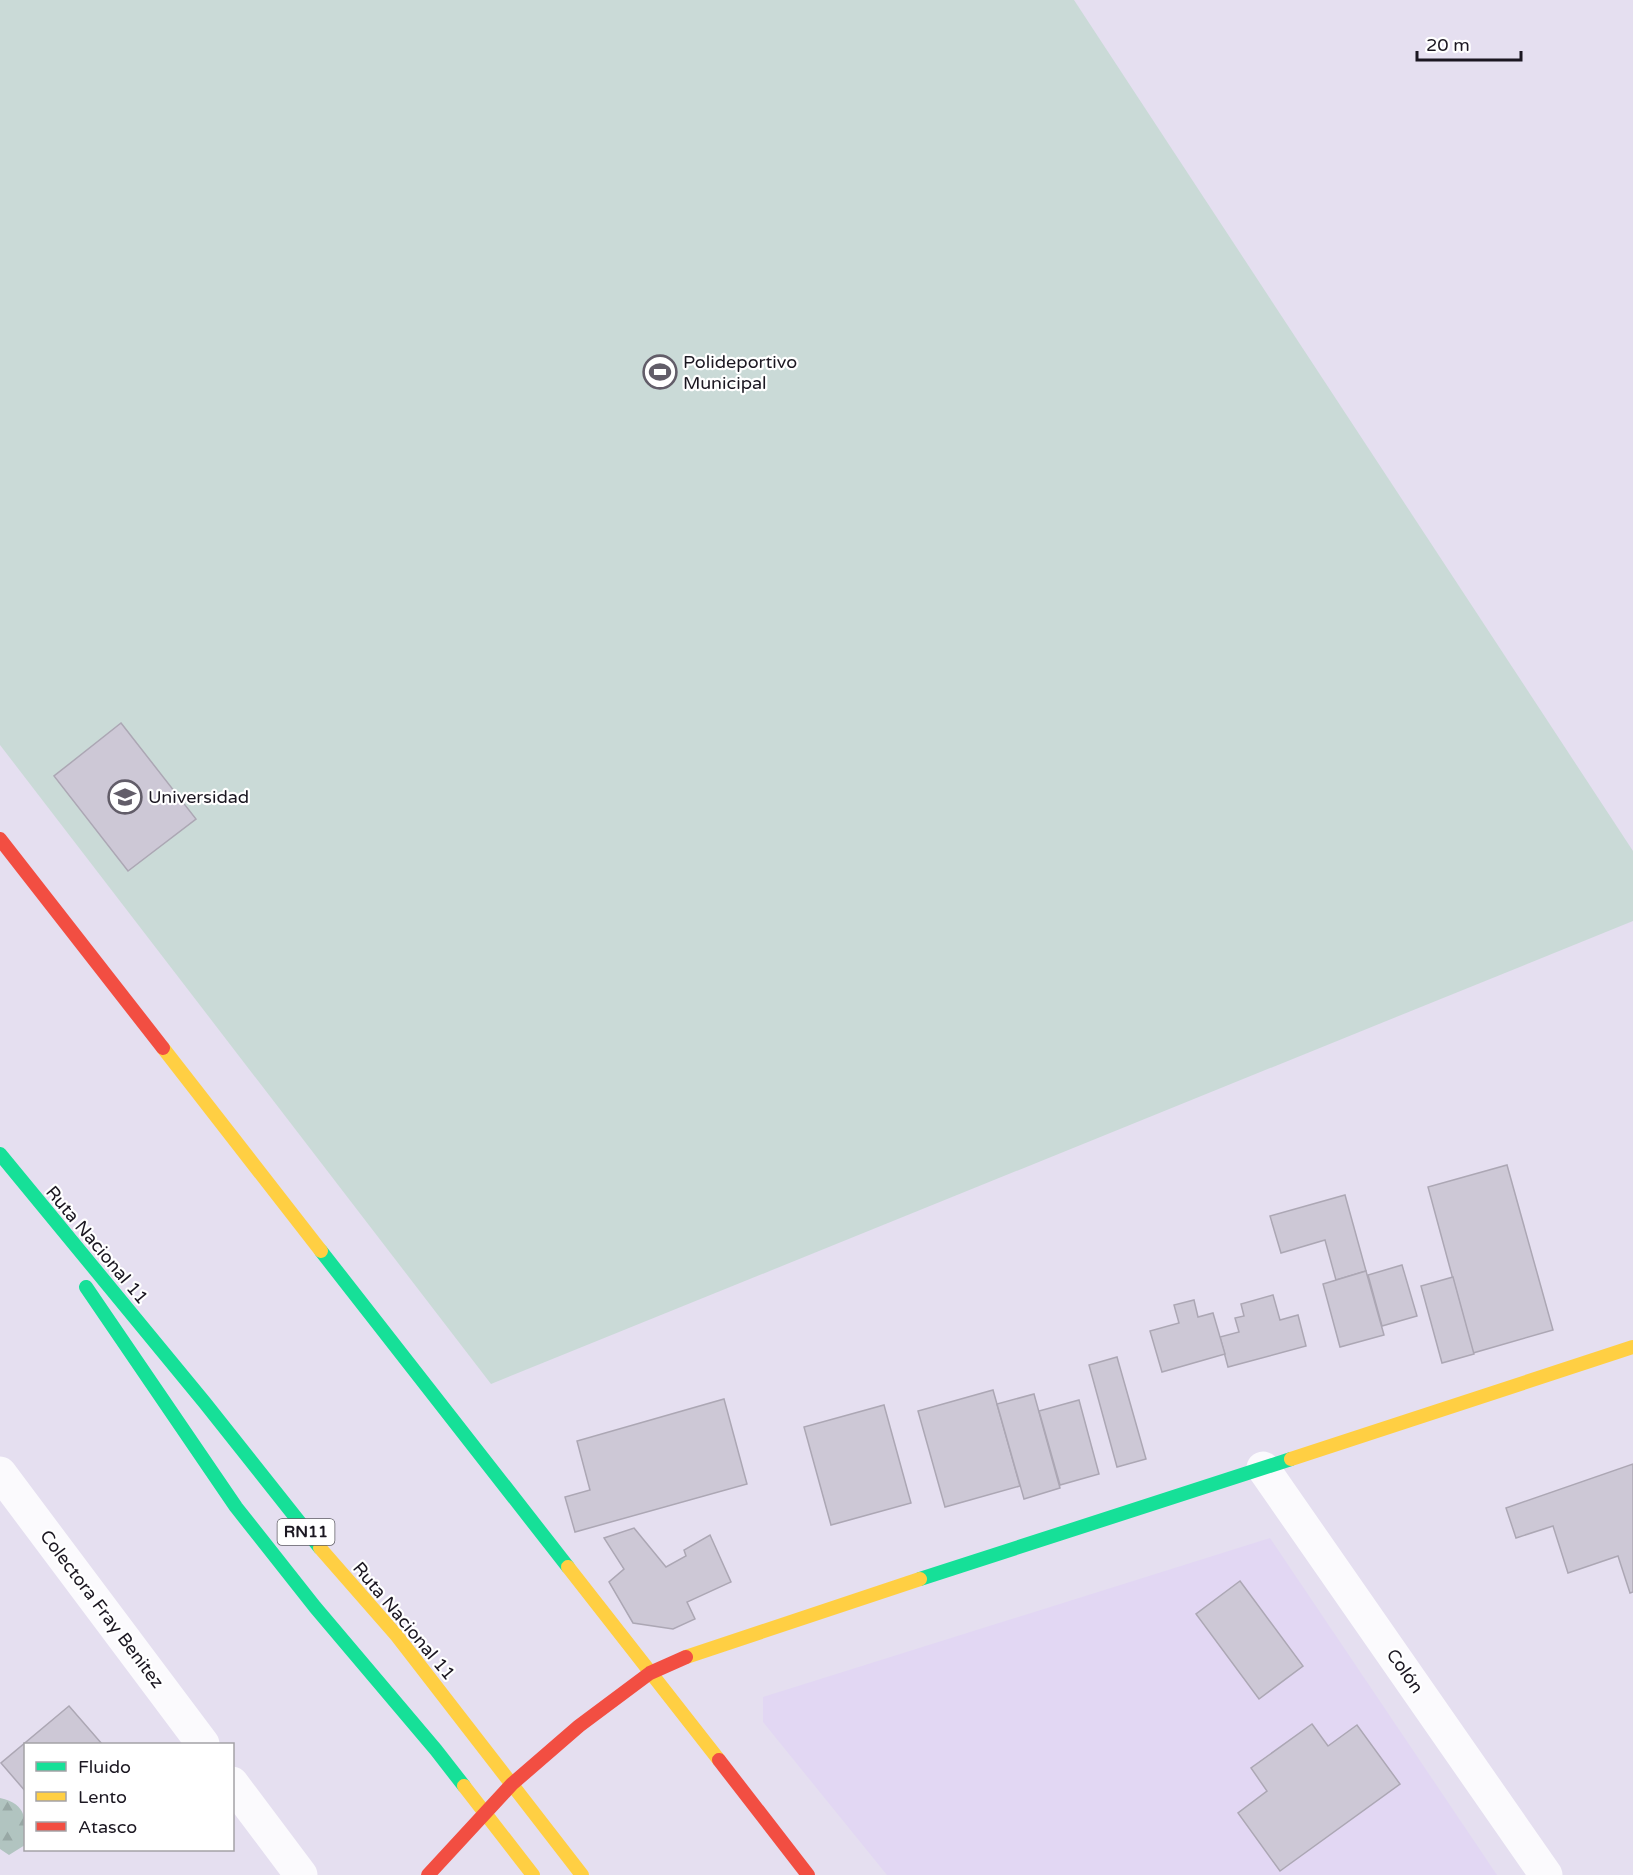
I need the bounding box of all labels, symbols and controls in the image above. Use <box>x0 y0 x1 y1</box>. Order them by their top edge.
scale bar <box>1417 24 1520 62</box>
text: 20 m <box>1426 34 1470 56</box>
place label: Polideportivo Municipal <box>683 351 797 394</box>
sports icon: Polideportivo Municipal <box>642 354 678 390</box>
school or university icon: Universidad <box>107 779 143 815</box>
place label: Universidad <box>148 786 249 808</box>
street label: Ruta Nacional 11 <box>41 1181 153 1309</box>
road number: RN11 <box>278 1519 334 1545</box>
street label: Colectora Fray Benitez <box>35 1526 169 1692</box>
street label: Ruta Nacional 11 <box>348 1557 460 1685</box>
street label: Colón <box>1382 1644 1428 1698</box>
legend <box>24 1743 234 1851</box>
text: Fluido <box>78 1756 131 1778</box>
text: Lento <box>78 1786 127 1808</box>
text: Atasco <box>78 1816 137 1838</box>

